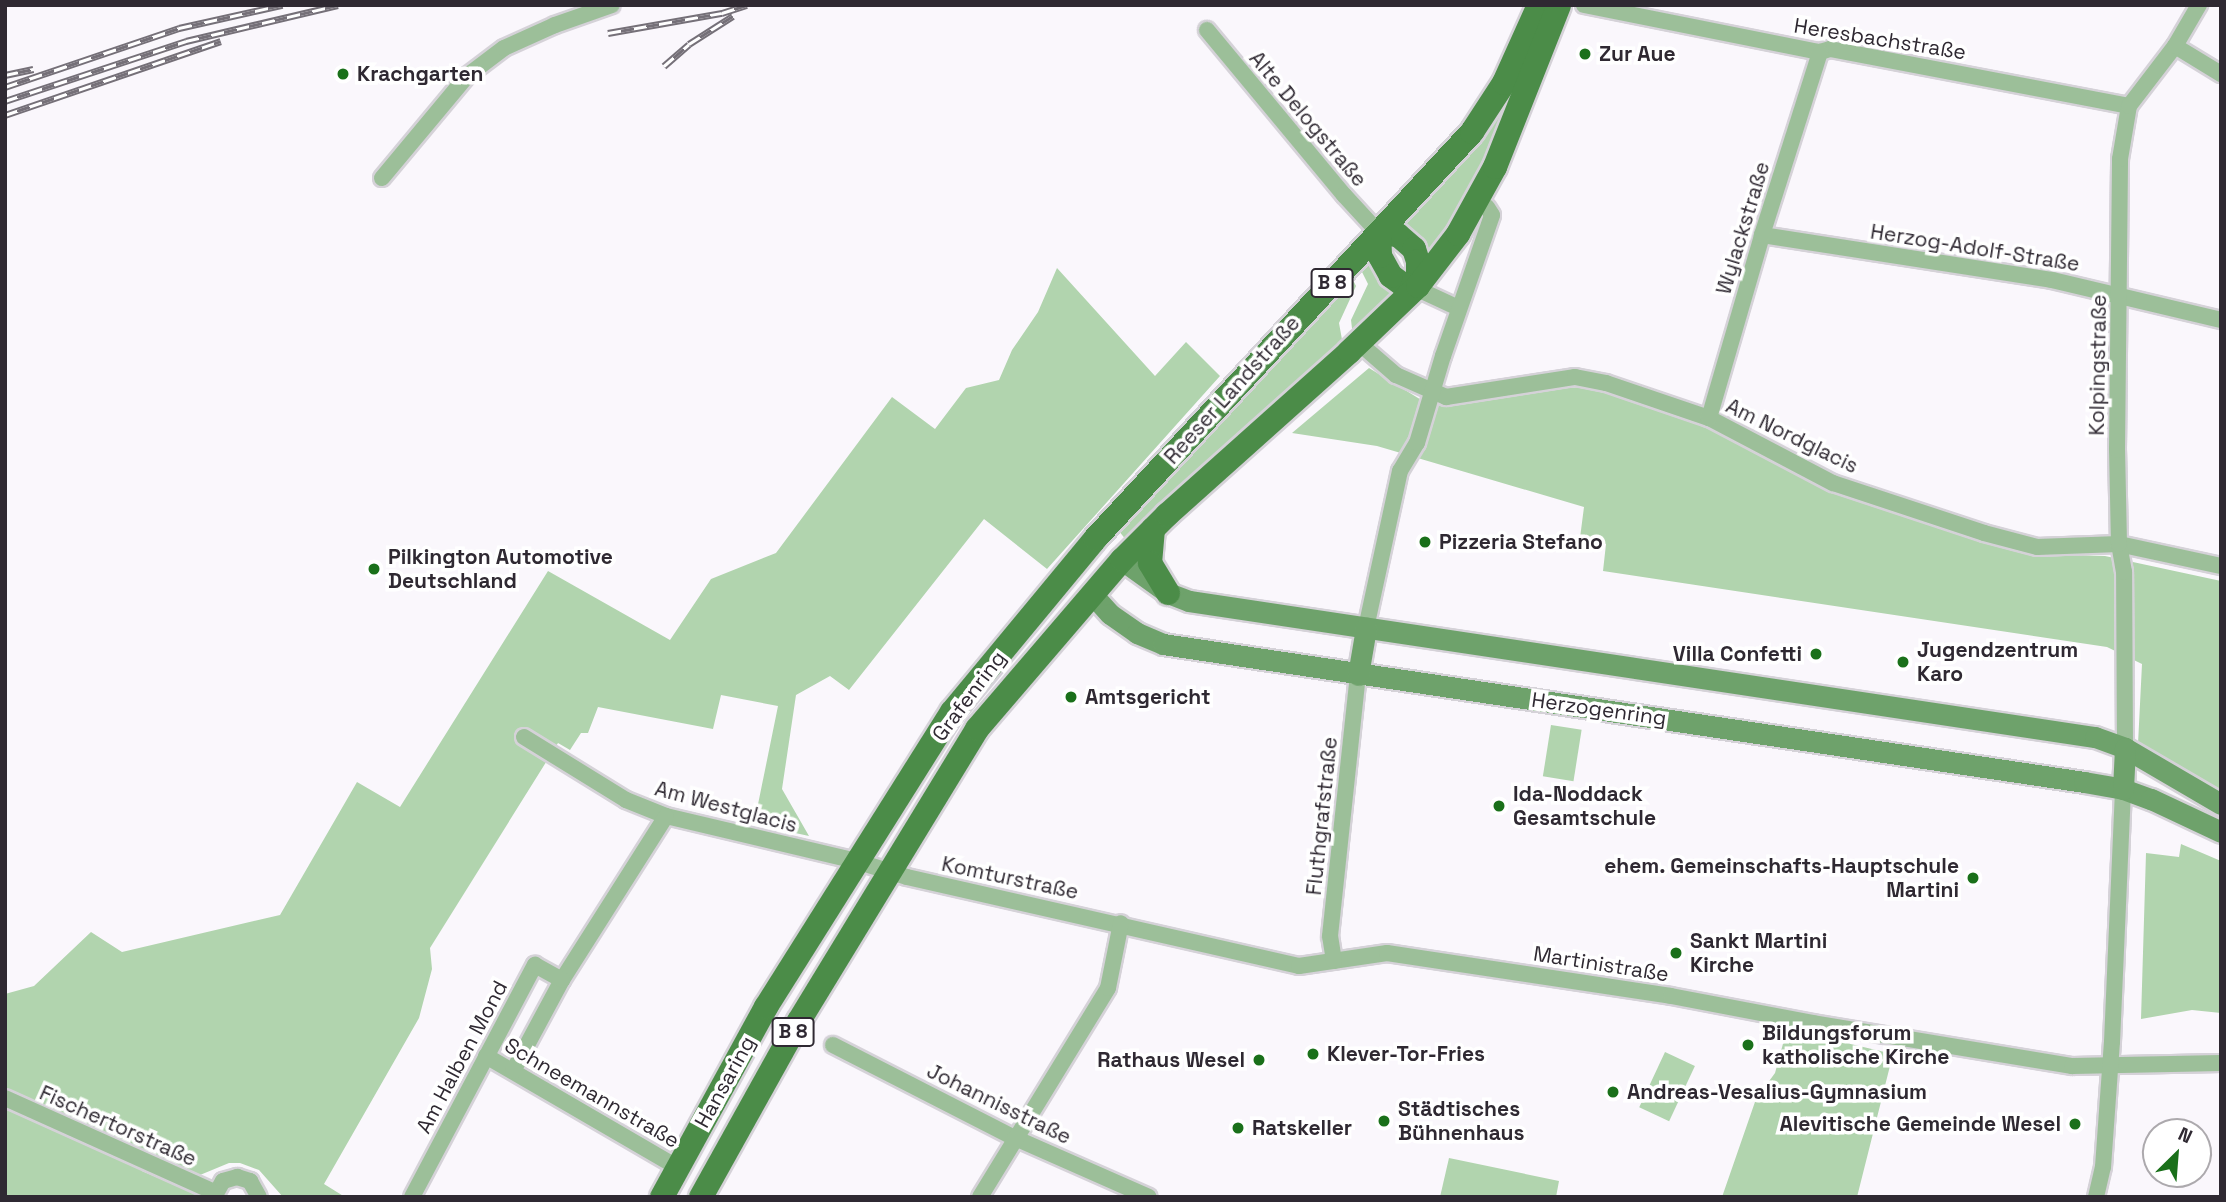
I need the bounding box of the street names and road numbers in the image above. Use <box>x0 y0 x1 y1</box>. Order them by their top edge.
street label: Heresbachstraße <box>1792 13 1968 65</box>
street label: Alte Delogstraße <box>1244 46 1372 192</box>
street label: Wylackstraße <box>1711 159 1775 297</box>
street label: Herzog-Adolf-Straße <box>1869 219 2081 277</box>
road number: B 8 <box>1309 268 1355 298</box>
street label: Kolpingstraße <box>2084 294 2112 436</box>
street label: Reeser Landstraße <box>1159 311 1305 469</box>
street label: Am Nordglacis <box>1722 393 1862 479</box>
street label: Grafenring <box>927 646 1011 746</box>
street label: Herzogenring <box>1530 687 1668 731</box>
street label: Fluthgrafstraße <box>1301 736 1343 896</box>
street label: Am Westglacis <box>652 776 800 838</box>
street label: Komturstraße <box>939 851 1081 905</box>
street label: Martinistraße <box>1532 941 1670 987</box>
street label: Am Halben Mond <box>411 976 513 1138</box>
road number: B 8 <box>770 1016 816 1048</box>
street label: Hansaring <box>689 1032 761 1132</box>
street label: Schneemannstraße <box>500 1033 684 1153</box>
street label: Johannisstraße <box>923 1058 1075 1150</box>
street label: Fischertorstraße <box>36 1080 200 1172</box>

